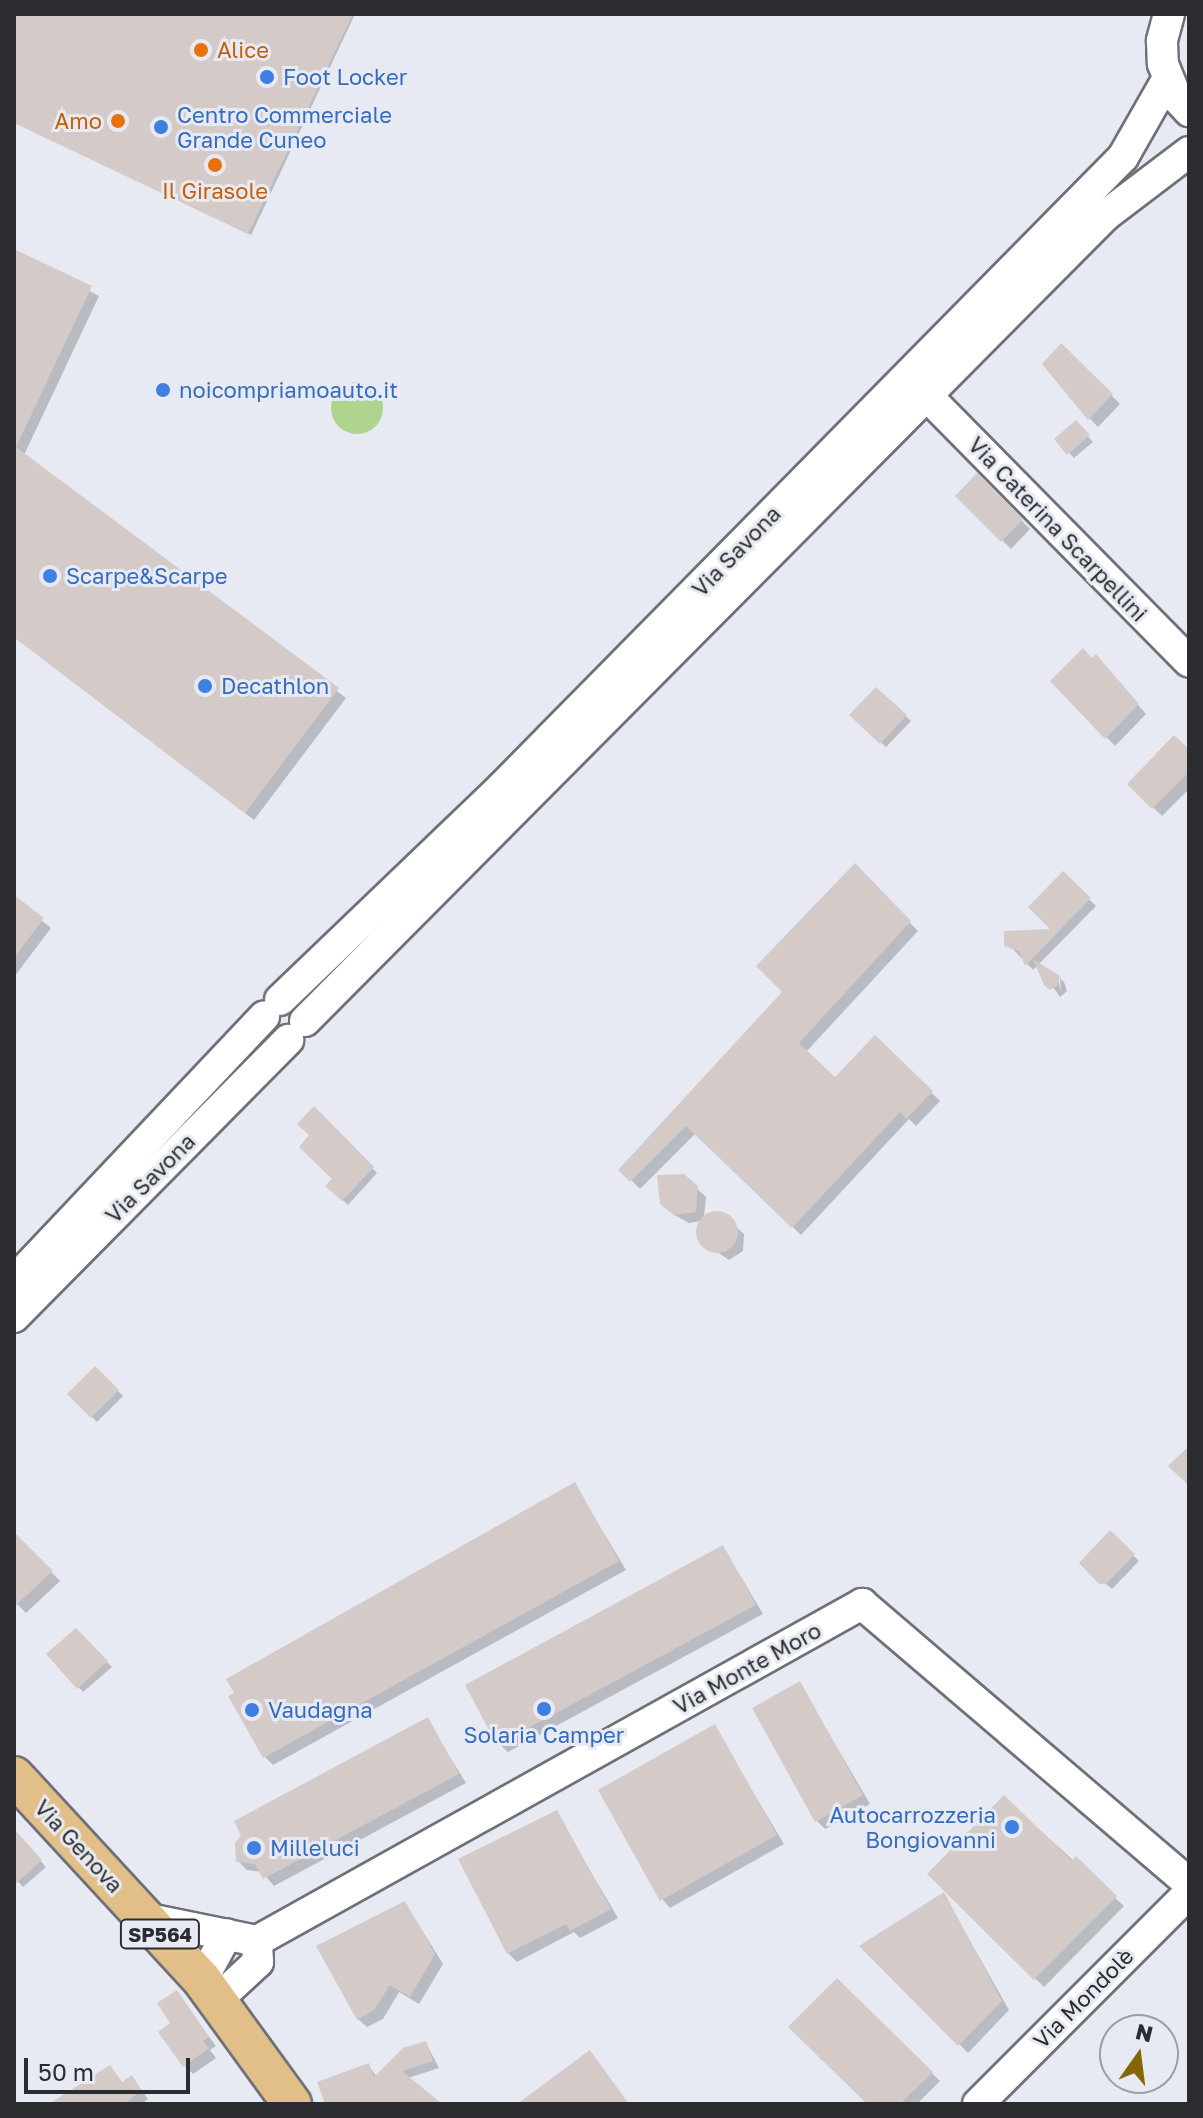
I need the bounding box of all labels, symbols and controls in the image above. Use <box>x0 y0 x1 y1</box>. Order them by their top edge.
place label: Alice <box>217 37 269 63</box>
marker: Alice <box>192 41 210 59</box>
place label: Foot Locker <box>283 64 407 90</box>
marker: Foot Locker <box>258 68 276 86</box>
place label: Centro Commerciale Grande Cuneo <box>177 101 392 152</box>
place label: Amo <box>55 108 102 134</box>
marker: Amo <box>109 112 127 130</box>
marker: Centro Commerciale Grande Cuneo <box>152 118 170 136</box>
marker: Il Girasole <box>206 156 224 174</box>
place label: Il Girasole <box>162 178 268 204</box>
place label: noicompriamoauto.it <box>179 377 398 403</box>
marker: noicompriamoauto.it <box>154 381 172 399</box>
street label: Via Caterina Scarpellini <box>963 431 1153 627</box>
street label: Via Savona <box>686 500 786 602</box>
place label: Scarpe&Scarpe <box>66 563 227 589</box>
marker: Scarpe&Scarpe <box>41 567 59 585</box>
place label: Decathlon <box>221 673 329 699</box>
marker: Decathlon <box>196 677 214 695</box>
street label: Via Savona <box>100 1128 200 1228</box>
street label: Via Monte Moro <box>669 1617 825 1719</box>
place label: Vaudagna <box>268 1697 373 1723</box>
marker: Solaria Camper <box>535 1700 553 1718</box>
marker: Vaudagna <box>243 1701 261 1719</box>
place label: Solaria Camper <box>464 1722 624 1748</box>
street label: Via Genova <box>29 1794 129 1898</box>
place label: Autocarrozzeria Bongiovanni <box>830 1801 996 1852</box>
marker: Autocarrozzeria Bongiovanni <box>1003 1818 1021 1836</box>
place label: Milleluci <box>270 1835 360 1861</box>
marker: Milleluci <box>245 1839 263 1857</box>
road number: SP564 <box>118 1918 202 1950</box>
street label: Via Mondolè <box>1028 1943 1138 2053</box>
north arrow <box>1099 2014 1179 2094</box>
text: N <box>1133 2017 1156 2047</box>
scale bar <box>28 2042 194 2092</box>
text: 50 m <box>38 2057 94 2086</box>

